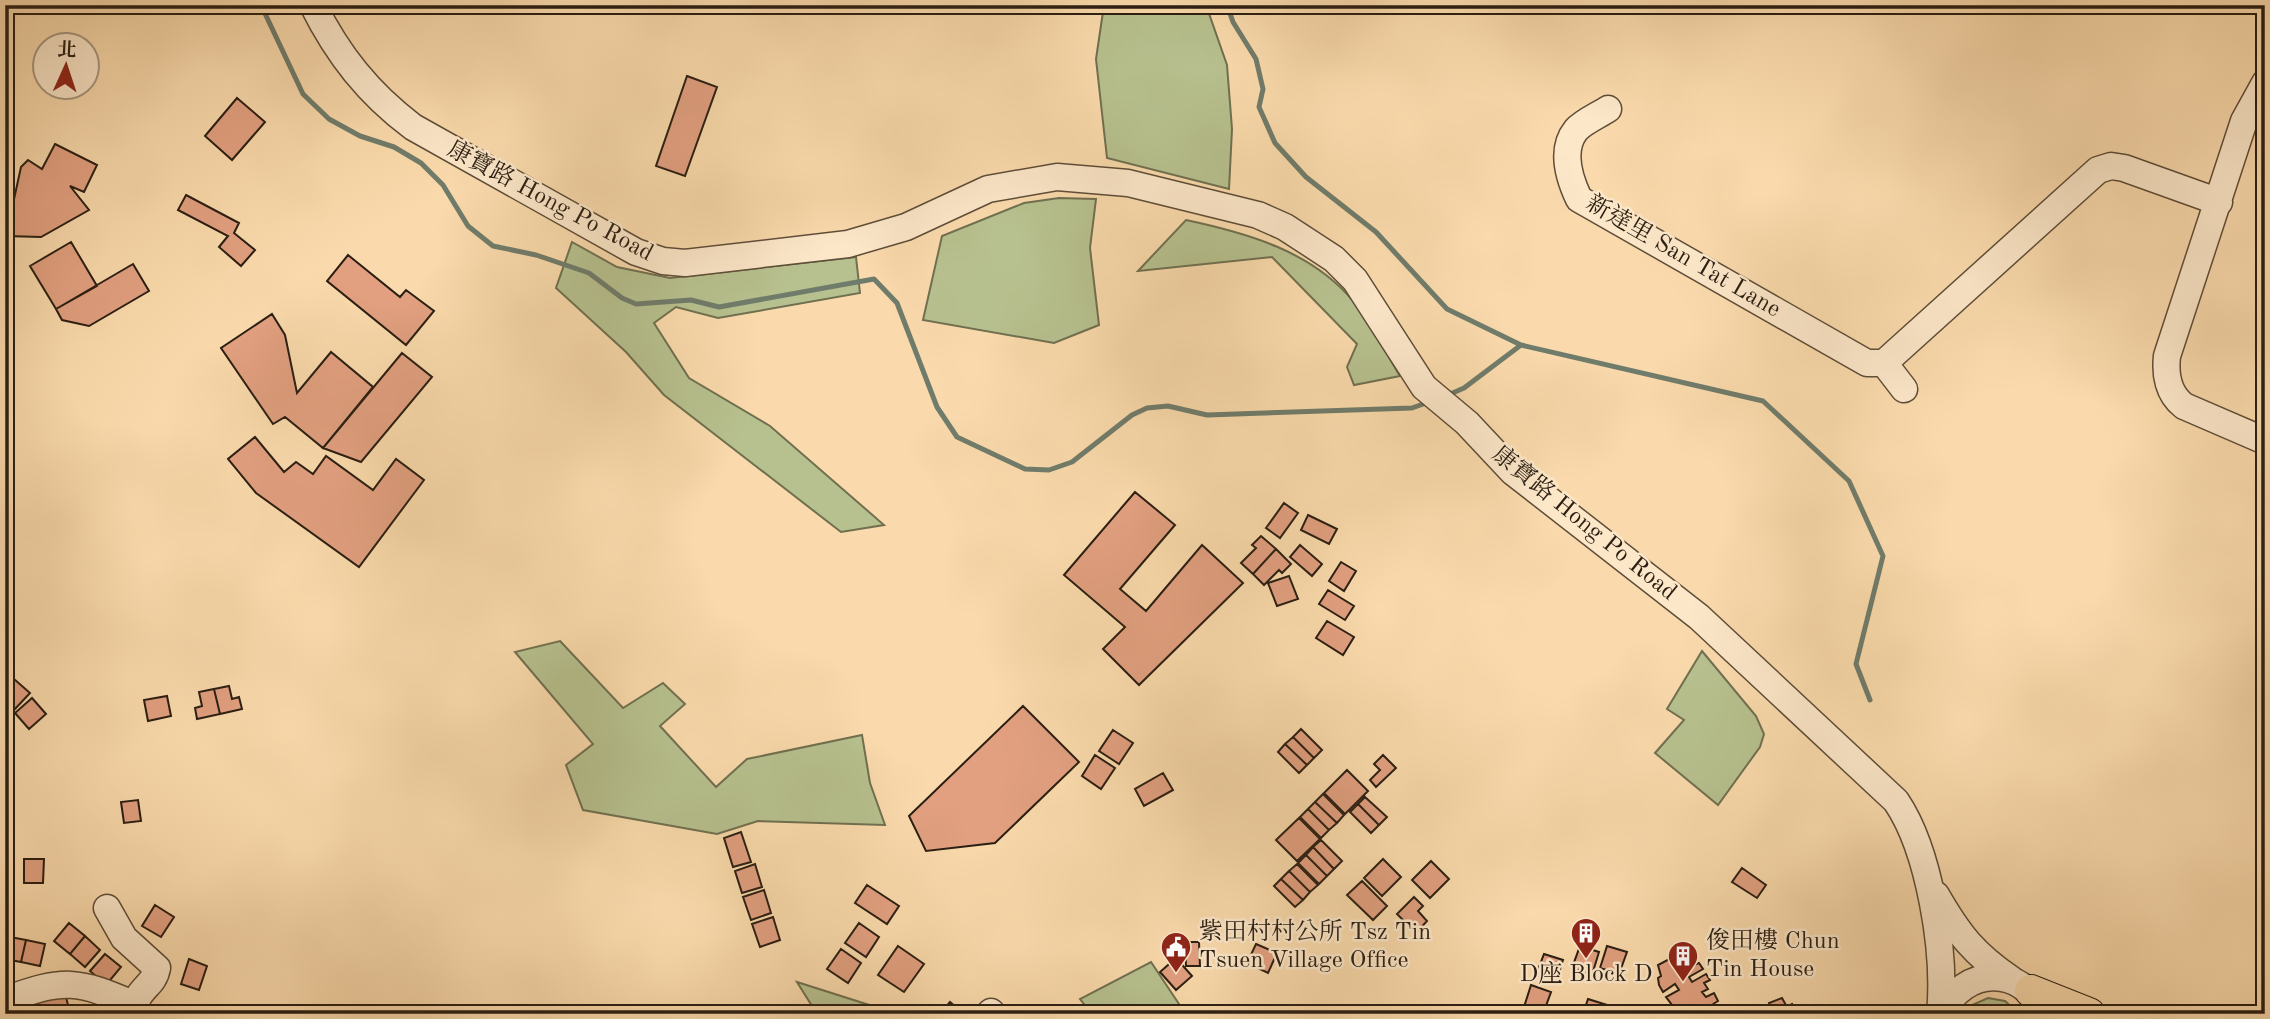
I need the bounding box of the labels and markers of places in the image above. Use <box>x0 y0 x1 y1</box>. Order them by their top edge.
building icon: D座 Block D <box>1569 916 1603 960</box>
place label: 紫田村村公所 Tsz Tin Tsuen Village Office <box>1199 918 1431 973</box>
place label: 俊田樓 Chun Tin House <box>1706 927 1840 982</box>
public building icon: 紫田村村公所 Tsz Tin Tsuen Village Office <box>1159 930 1193 974</box>
building icon: 俊田樓 Chun Tin House <box>1666 939 1700 983</box>
place label: D座 Block D <box>1520 960 1652 987</box>

